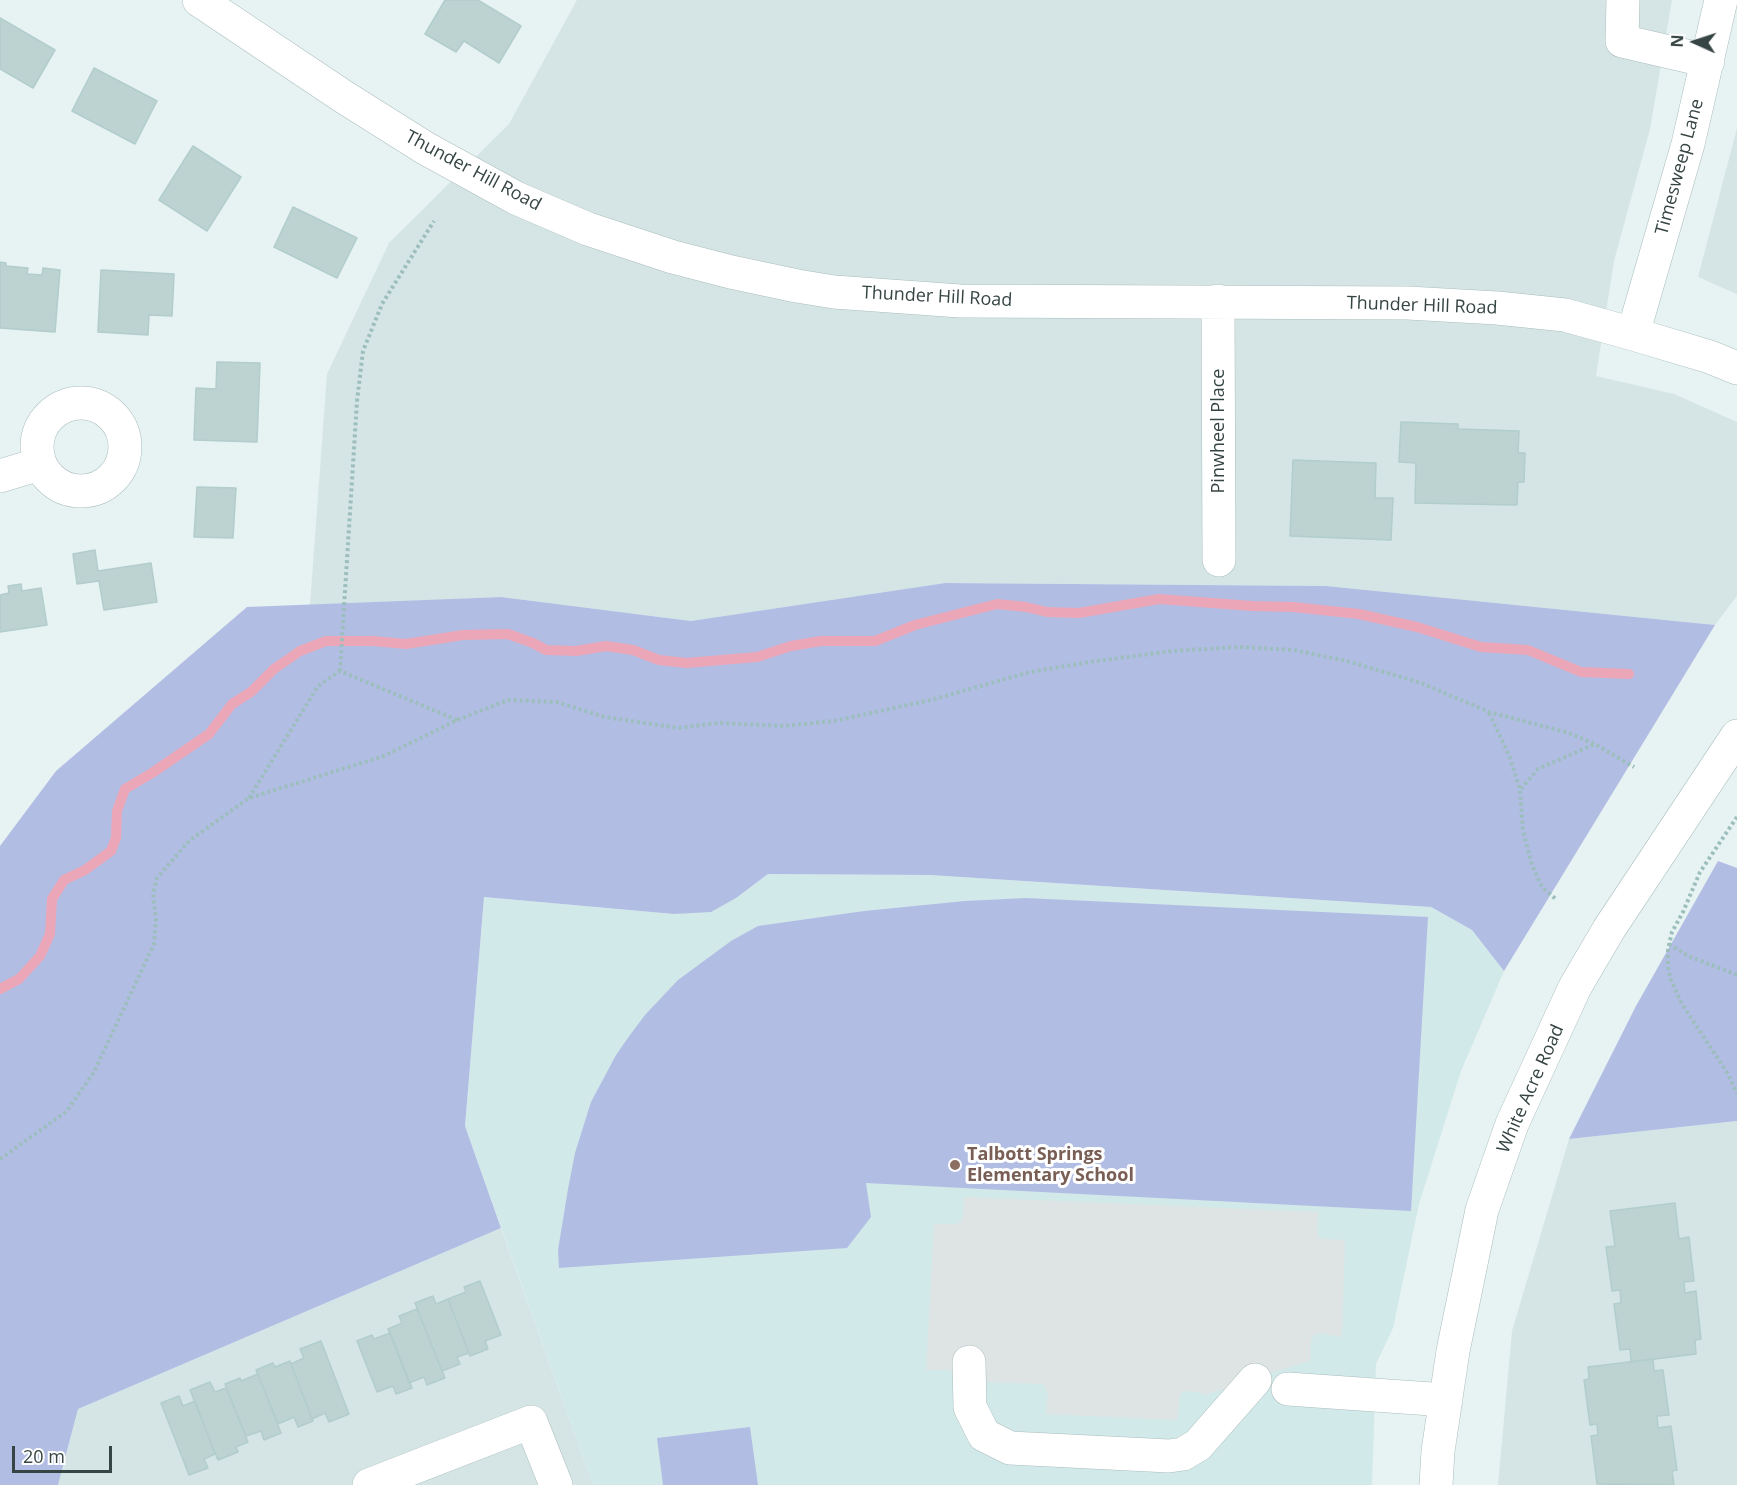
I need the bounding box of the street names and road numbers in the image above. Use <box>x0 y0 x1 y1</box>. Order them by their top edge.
street label: Timesweep Lane <box>1651 96 1709 238</box>
street label: Thunder Hill Road <box>401 126 545 216</box>
street label: Thunder Hill Road <box>861 282 1013 312</box>
street label: Thunder Hill Road <box>1346 293 1498 319</box>
street label: Pinwheel Place <box>1208 369 1230 493</box>
street label: White Acre Road <box>1493 1021 1569 1157</box>

